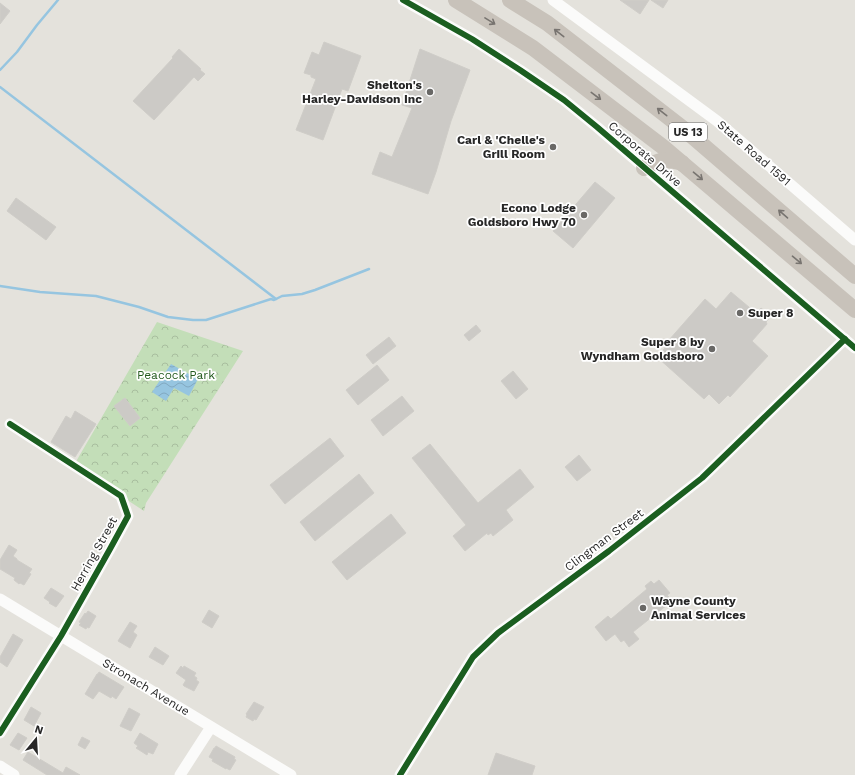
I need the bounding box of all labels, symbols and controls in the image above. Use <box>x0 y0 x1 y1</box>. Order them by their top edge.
one-way arrow <box>484 16 495 25</box>
one-way arrow <box>554 28 565 37</box>
place label: Shelton's Harley-Davidson Inc <box>302 78 423 106</box>
marker: Shelton's Harley-Davidson Inc <box>425 87 435 97</box>
one-way arrow <box>590 91 601 100</box>
one-way arrow <box>657 108 668 116</box>
street label: State Road 1591 <box>715 117 793 189</box>
street label: Corporate Drive <box>606 118 684 190</box>
road number: US 13 <box>669 123 707 141</box>
place label: Carl & 'Chelle's Grill Room <box>457 133 546 161</box>
marker: Carl & 'Chelle's Grill Room <box>548 142 558 152</box>
one-way arrow <box>692 172 703 181</box>
place label: Econo Lodge Goldsboro Hwy 70 <box>468 201 576 229</box>
one-way arrow <box>778 209 788 218</box>
marker: Econo Lodge Goldsboro Hwy 70 <box>579 210 589 220</box>
one-way arrow <box>791 256 802 265</box>
place label: Super 8 <box>748 306 794 320</box>
marker: Super 8 <box>735 308 745 318</box>
place label: Super 8 by Wyndham Goldsboro <box>581 335 704 363</box>
marker: Super 8 by Wyndham Goldsboro <box>707 344 717 354</box>
park label: Peacock Park <box>137 368 215 382</box>
street label: Clingman Street <box>562 506 646 574</box>
street label: Herring Street <box>68 514 120 594</box>
place label: Wayne County Animal Services <box>651 594 746 622</box>
marker: Wayne County Animal Services <box>638 603 648 613</box>
street label: Stronach Avenue <box>100 655 192 719</box>
north arrow <box>16 719 56 759</box>
text: N <box>33 723 45 737</box>

